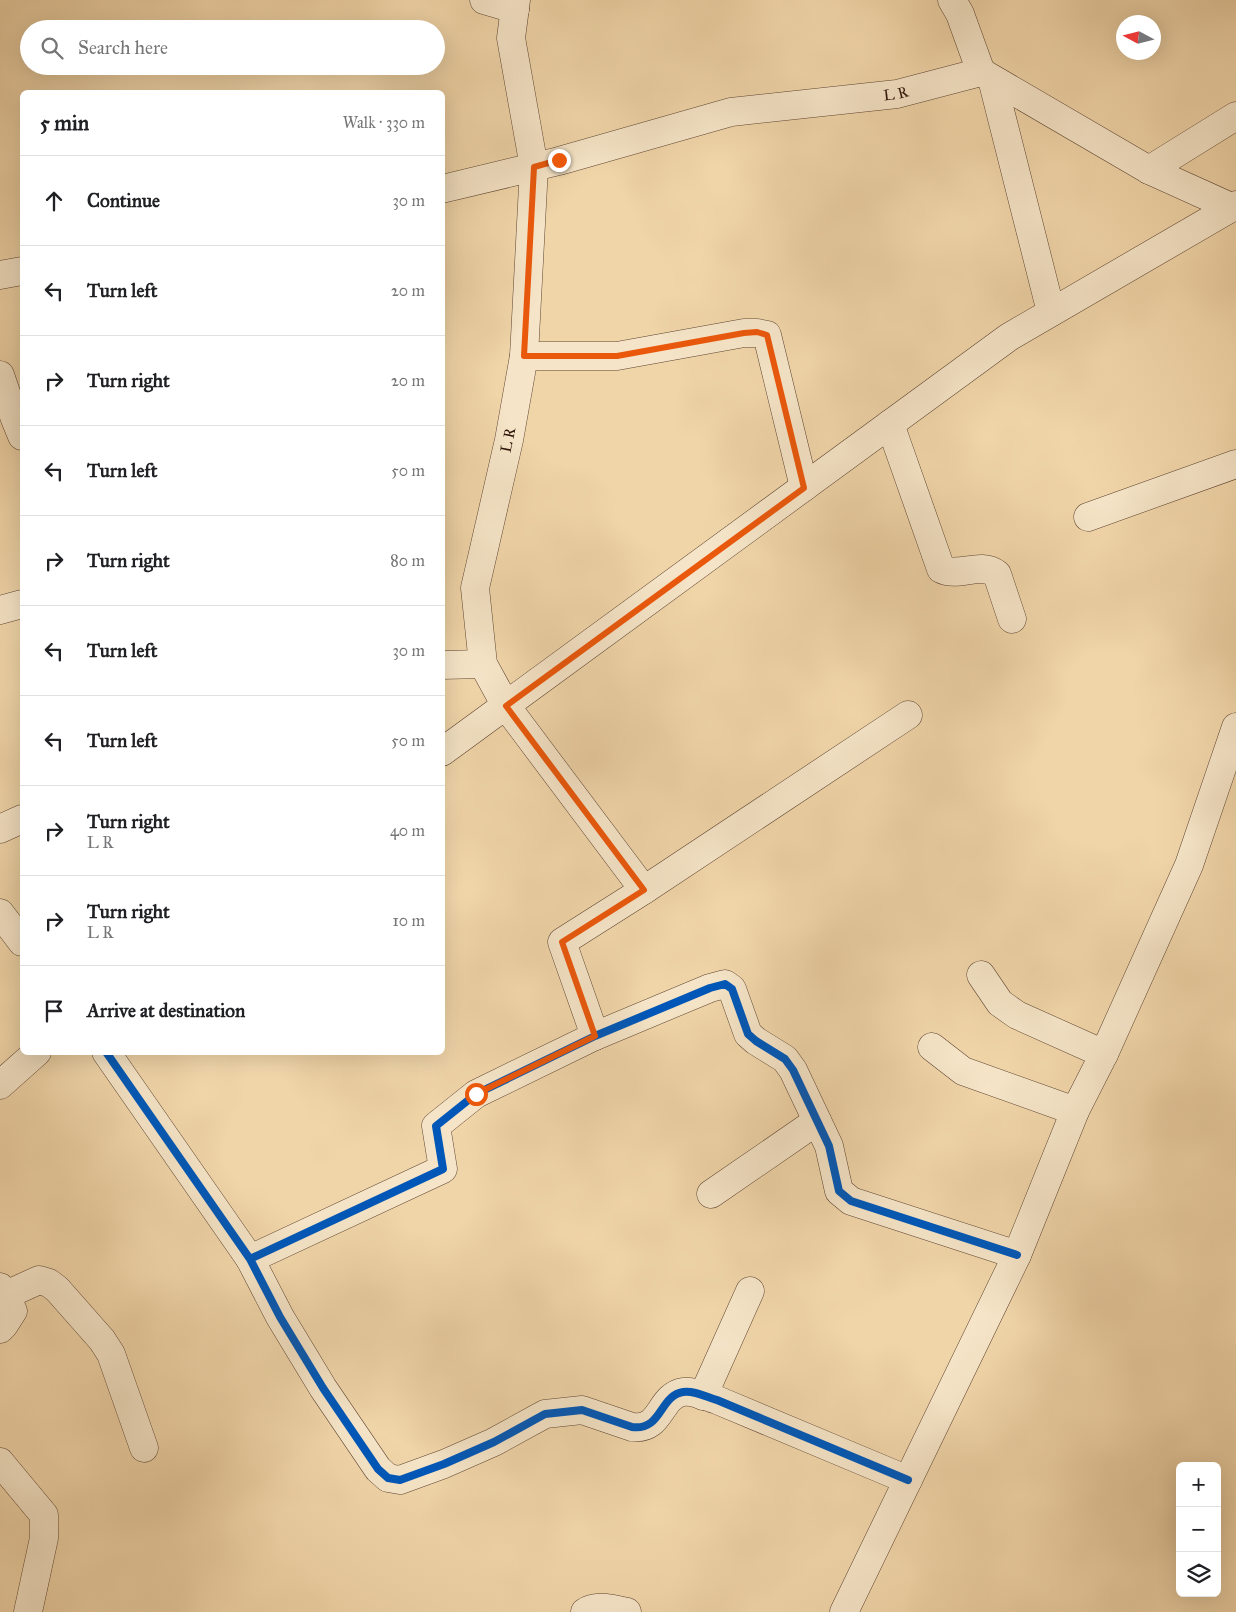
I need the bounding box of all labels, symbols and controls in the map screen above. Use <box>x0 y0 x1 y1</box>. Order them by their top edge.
north arrow <box>1116 15 1161 60</box>
search box <box>20 20 445 75</box>
icon: search <box>38 34 66 62</box>
text: Search here <box>78 36 168 59</box>
street label: L R <box>883 82 911 104</box>
text: 5 min <box>40 110 89 136</box>
text: Walk · 330 m <box>343 113 425 132</box>
route end <box>548 149 571 172</box>
icon: ahead <box>40 187 68 215</box>
text: Continue <box>87 189 160 212</box>
text: 30 m <box>392 191 425 210</box>
icon: left <box>40 277 68 305</box>
text: Turn left <box>87 279 157 302</box>
text: 20 m <box>391 281 425 300</box>
icon: right <box>40 367 68 395</box>
text: Turn right <box>87 369 170 392</box>
text: 20 m <box>391 371 425 390</box>
street label: L R <box>497 426 519 454</box>
icon: left <box>40 457 68 485</box>
text: Turn left <box>87 459 157 482</box>
text: 50 m <box>391 461 425 480</box>
icon: right <box>40 547 68 575</box>
text: Turn right <box>87 549 170 572</box>
text: 80 m <box>390 551 425 570</box>
icon: left <box>40 637 68 665</box>
text: Turn left <box>87 639 157 662</box>
text: 30 m <box>392 641 425 660</box>
icon: left <box>40 727 68 755</box>
text: Turn left <box>87 729 157 752</box>
text: 50 m <box>391 731 425 750</box>
text: Turn right <box>87 810 170 833</box>
icon: right <box>40 817 68 845</box>
text: 40 m <box>390 821 425 840</box>
text: L R <box>87 833 114 852</box>
text: Turn right <box>87 900 170 923</box>
icon: right <box>40 907 68 935</box>
text: 10 m <box>393 911 425 930</box>
text: L R <box>87 923 114 942</box>
icon: arrive <box>40 997 68 1025</box>
text: Arrive at destination <box>87 999 245 1022</box>
route start <box>465 1083 488 1106</box>
map controls <box>1176 1462 1221 1597</box>
button: + <box>1176 1462 1221 1507</box>
button: − <box>1176 1507 1221 1552</box>
button: layers <box>1176 1552 1221 1597</box>

